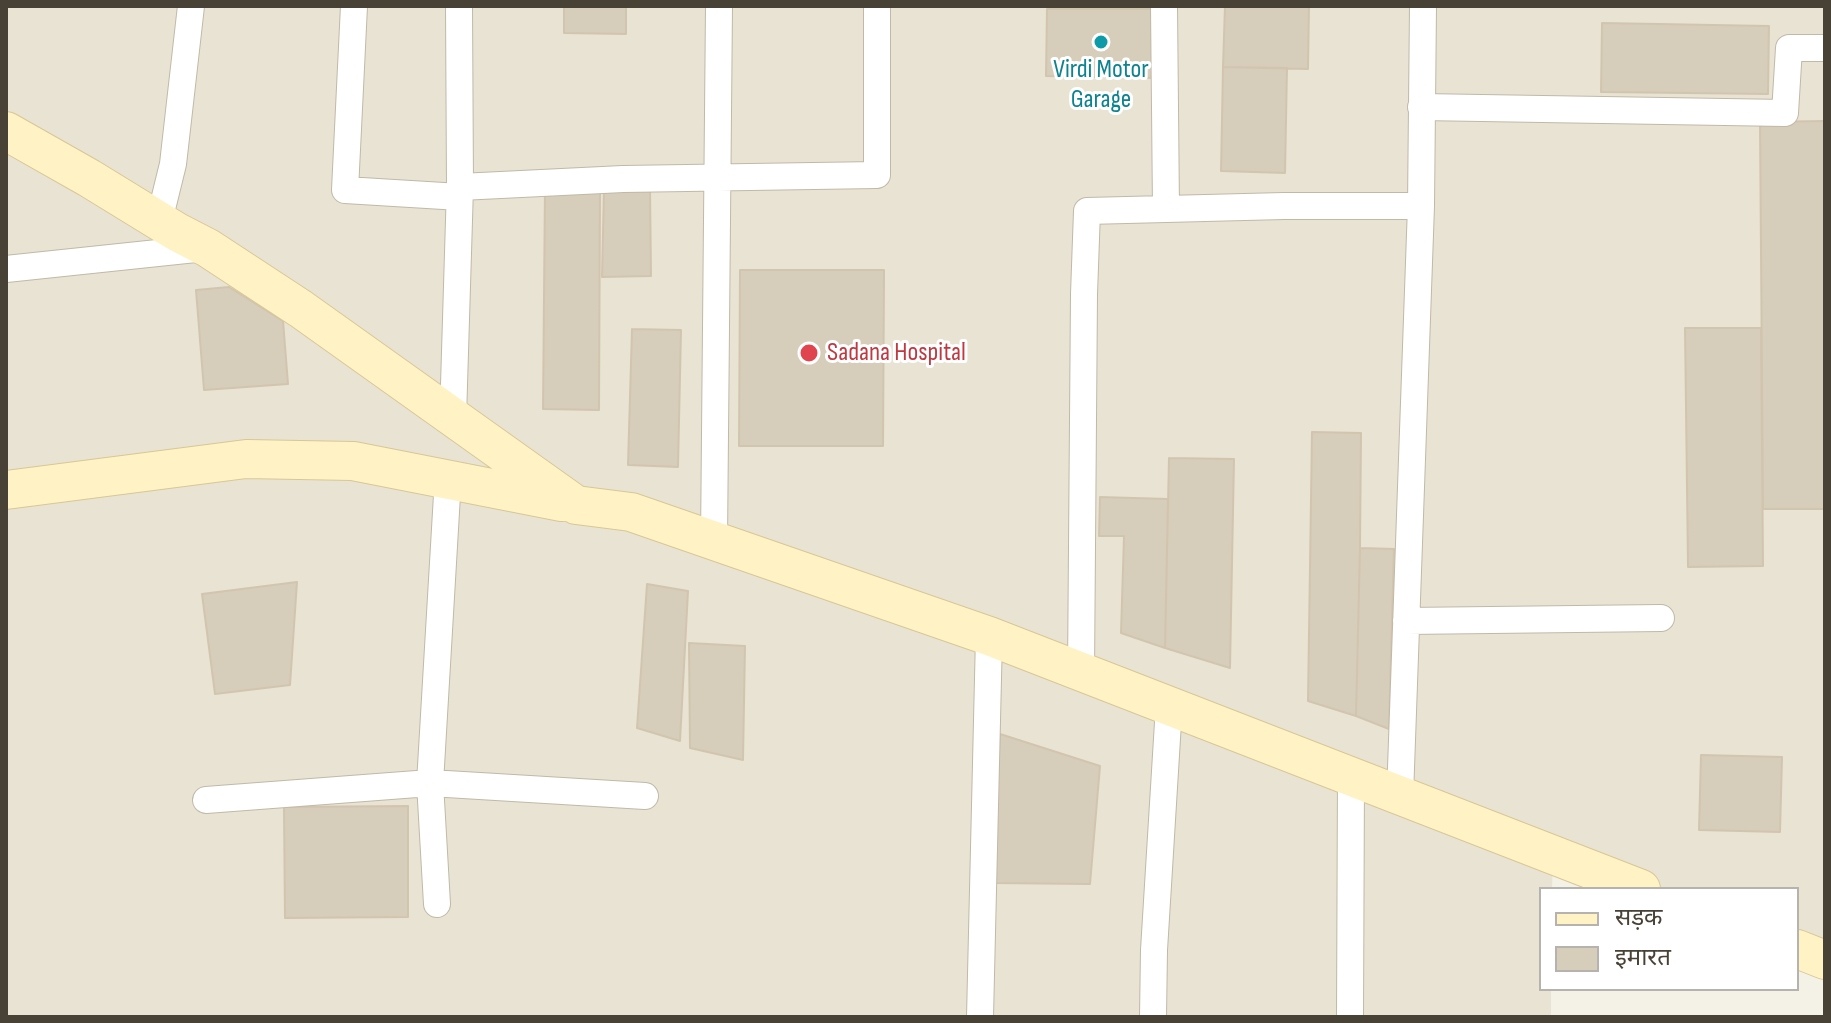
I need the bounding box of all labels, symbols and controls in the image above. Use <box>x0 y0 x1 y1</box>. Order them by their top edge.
marker: Virdi Motor Garage <box>1092 33 1110 51</box>
place label: Virdi Motor Garage <box>1053 54 1149 116</box>
place label: Sadana Hospital <box>827 337 966 369</box>
marker: Sadana Hospital <box>798 342 820 364</box>
legend <box>1539 887 1799 991</box>
text: सड़क <box>1615 903 1663 932</box>
text: इमारत <box>1615 943 1671 972</box>

